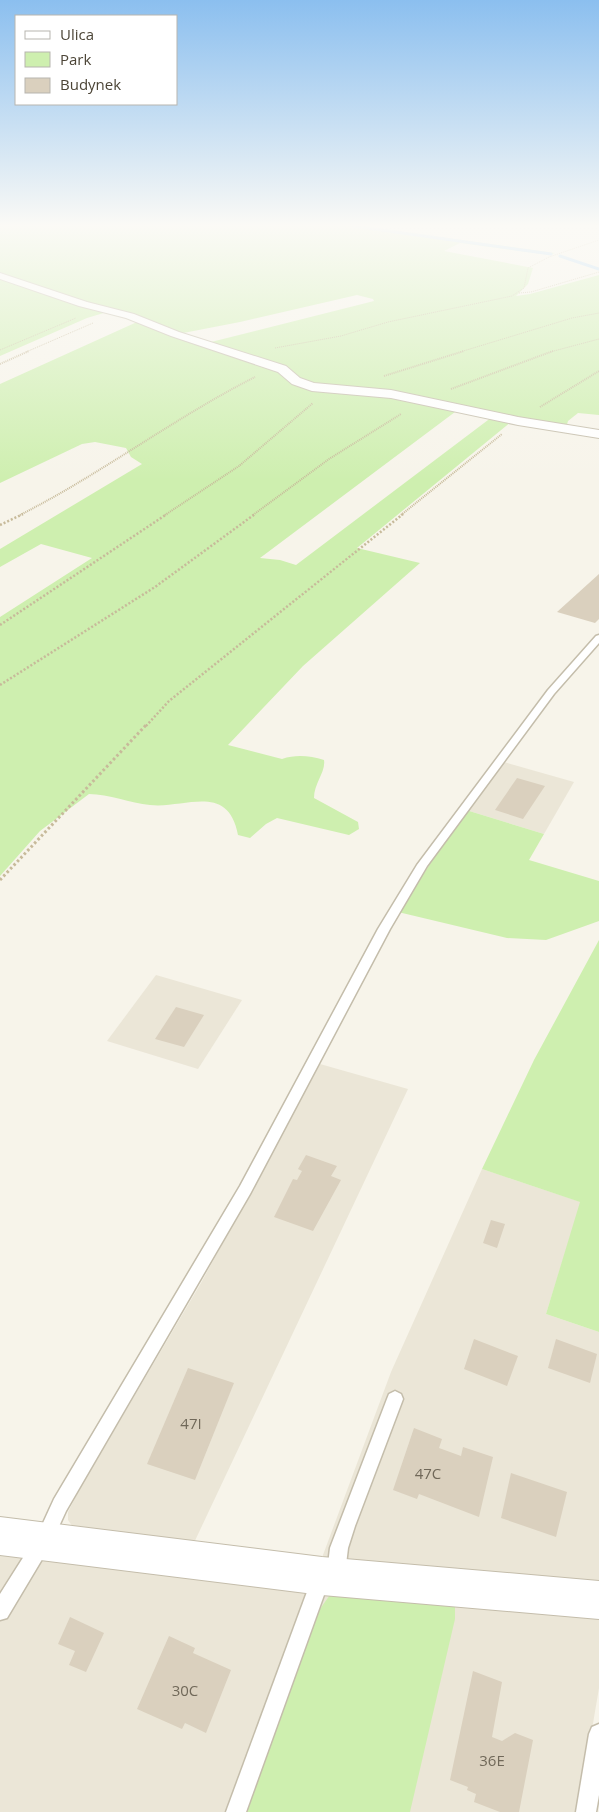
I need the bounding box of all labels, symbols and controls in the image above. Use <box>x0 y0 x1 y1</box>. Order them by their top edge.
legend <box>15 15 178 105</box>
text: Ulica <box>60 24 94 44</box>
text: Park <box>60 49 91 69</box>
text: Budynek <box>60 74 121 94</box>
house number: 47I <box>180 1413 202 1433</box>
house number: 47C <box>415 1463 441 1483</box>
house number: 30C <box>172 1680 198 1700</box>
house number: 36E <box>479 1750 505 1770</box>

